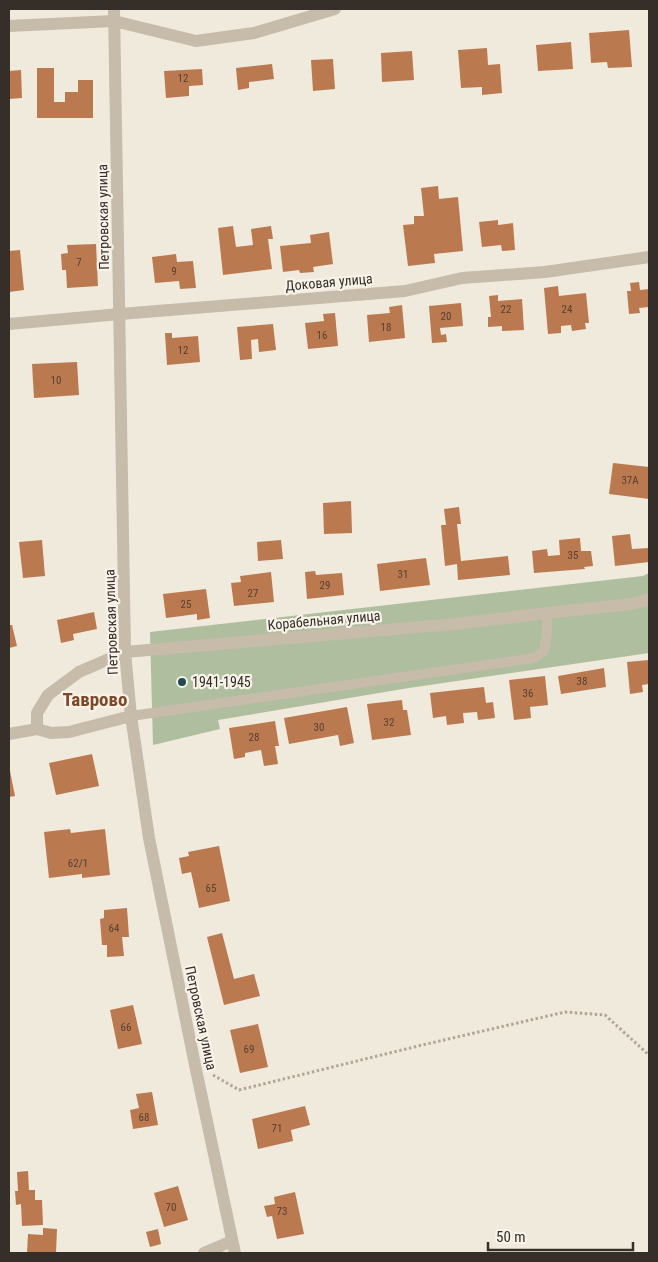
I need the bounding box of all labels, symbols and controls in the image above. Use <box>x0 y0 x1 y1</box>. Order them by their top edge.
house number: 12 <box>178 72 188 85</box>
street label: Петровская улица <box>94 164 112 270</box>
house number: 7 <box>76 256 82 269</box>
house number: 9 <box>171 265 177 278</box>
street label: Доковая улица <box>285 270 373 294</box>
house number: 22 <box>501 303 511 316</box>
house number: 24 <box>562 303 573 316</box>
house number: 20 <box>441 310 451 323</box>
house number: 18 <box>381 321 391 334</box>
house number: 16 <box>317 329 327 342</box>
house number: 12 <box>178 344 188 357</box>
house number: 10 <box>51 374 61 387</box>
house number: 37А <box>621 474 639 487</box>
house number: 35 <box>568 549 578 562</box>
house number: 31 <box>398 568 408 581</box>
street label: Петровская улица <box>101 569 121 675</box>
house number: 29 <box>320 579 330 592</box>
house number: 27 <box>248 587 258 600</box>
house number: 25 <box>181 598 191 611</box>
street label: Корабельная улица <box>267 607 381 633</box>
place label: 1941-1945 <box>192 674 251 690</box>
house number: 38 <box>577 675 587 688</box>
marker: 1941-1945 <box>176 676 188 688</box>
house number: 36 <box>523 687 533 700</box>
district label: Таврово <box>63 688 127 711</box>
house number: 32 <box>384 716 394 729</box>
house number: 30 <box>314 721 324 734</box>
house number: 28 <box>249 731 259 744</box>
house number: 62/1 <box>68 857 88 870</box>
house number: 65 <box>206 882 216 895</box>
house number: 64 <box>109 922 120 935</box>
street label: Петровская улица <box>182 965 220 1071</box>
house number: 66 <box>121 1021 131 1034</box>
house number: 69 <box>244 1043 254 1056</box>
house number: 68 <box>139 1111 149 1124</box>
house number: 71 <box>272 1122 282 1135</box>
house number: 70 <box>166 1201 176 1214</box>
house number: 73 <box>277 1205 287 1218</box>
scale bar <box>488 1220 633 1252</box>
text: 50 m <box>496 1228 526 1246</box>

